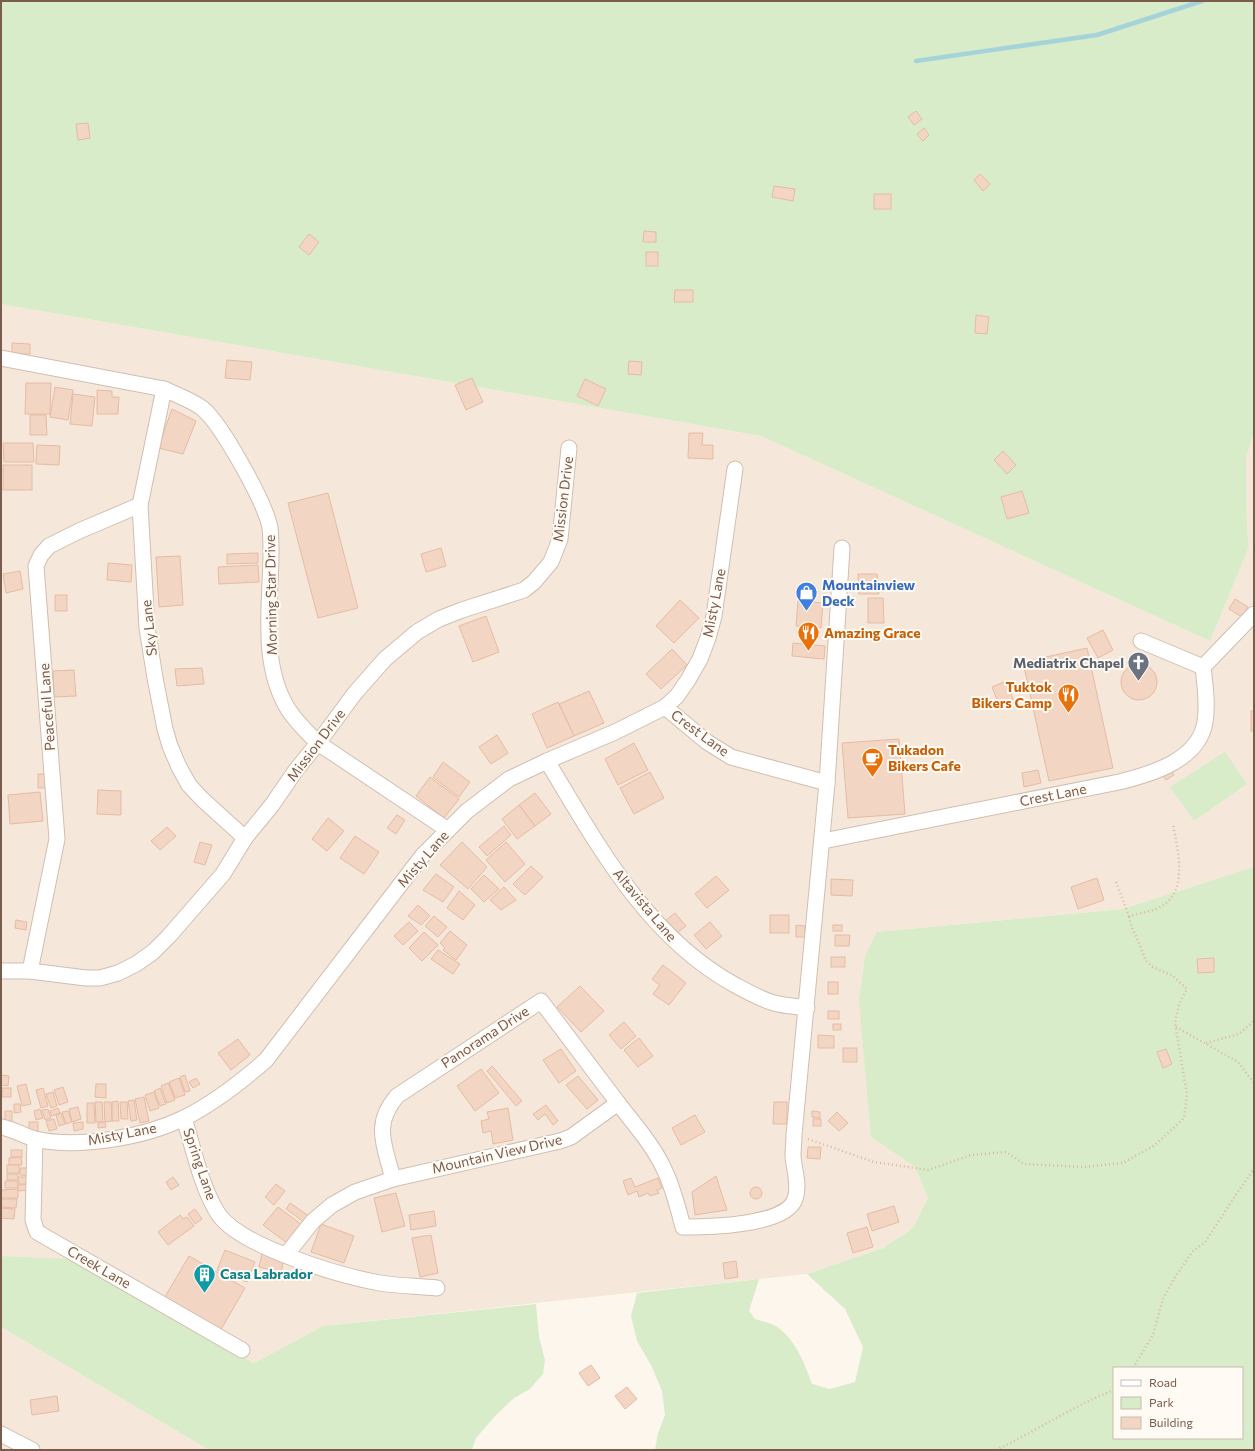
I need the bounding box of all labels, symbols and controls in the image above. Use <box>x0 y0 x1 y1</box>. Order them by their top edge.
street label: Mission Drive <box>549 455 576 543</box>
street label: Morning Star Drive <box>261 535 280 655</box>
street label: Misty Lane <box>699 567 729 639</box>
place label: Mountainview Deck <box>822 576 916 609</box>
shop icon: Mountainview Deck <box>794 580 820 613</box>
street label: Sky Lane <box>137 599 160 657</box>
restaurant icon: Amazing Grace <box>795 620 821 653</box>
place label: Amazing Grace <box>824 624 921 641</box>
church icon: Mediatrix Chapel <box>1126 650 1152 683</box>
place label: Mediatrix Chapel <box>1013 654 1124 671</box>
street label: Peaceful Lane <box>35 663 58 751</box>
place label: Tuktok Bikers Camp <box>972 678 1052 711</box>
restaurant icon: Tuktok Bikers Camp <box>1055 682 1081 715</box>
street label: Mission Drive <box>283 705 348 784</box>
street label: Crest Lane <box>668 706 733 759</box>
place label: Tukadon Bikers Cafe <box>888 741 961 774</box>
cafe icon: Tukadon Bikers Cafe <box>860 745 886 778</box>
street label: Crest Lane <box>1018 780 1088 809</box>
street label: Misty Lane <box>393 827 452 891</box>
street label: Altavista Lane <box>610 865 681 945</box>
street label: Panorama Drive <box>438 1002 532 1071</box>
street label: Misty Lane <box>86 1119 158 1149</box>
street label: Spring Lane <box>180 1126 221 1202</box>
street label: Mountain View Drive <box>430 1130 564 1177</box>
street label: Creek Lane <box>64 1242 134 1292</box>
building icon: Casa Labrador <box>191 1261 217 1294</box>
place label: Casa Labrador <box>220 1265 313 1282</box>
legend <box>1113 1367 1243 1439</box>
text: Road <box>1149 1375 1177 1389</box>
text: Park <box>1149 1395 1175 1409</box>
text: Building <box>1149 1415 1193 1429</box>

